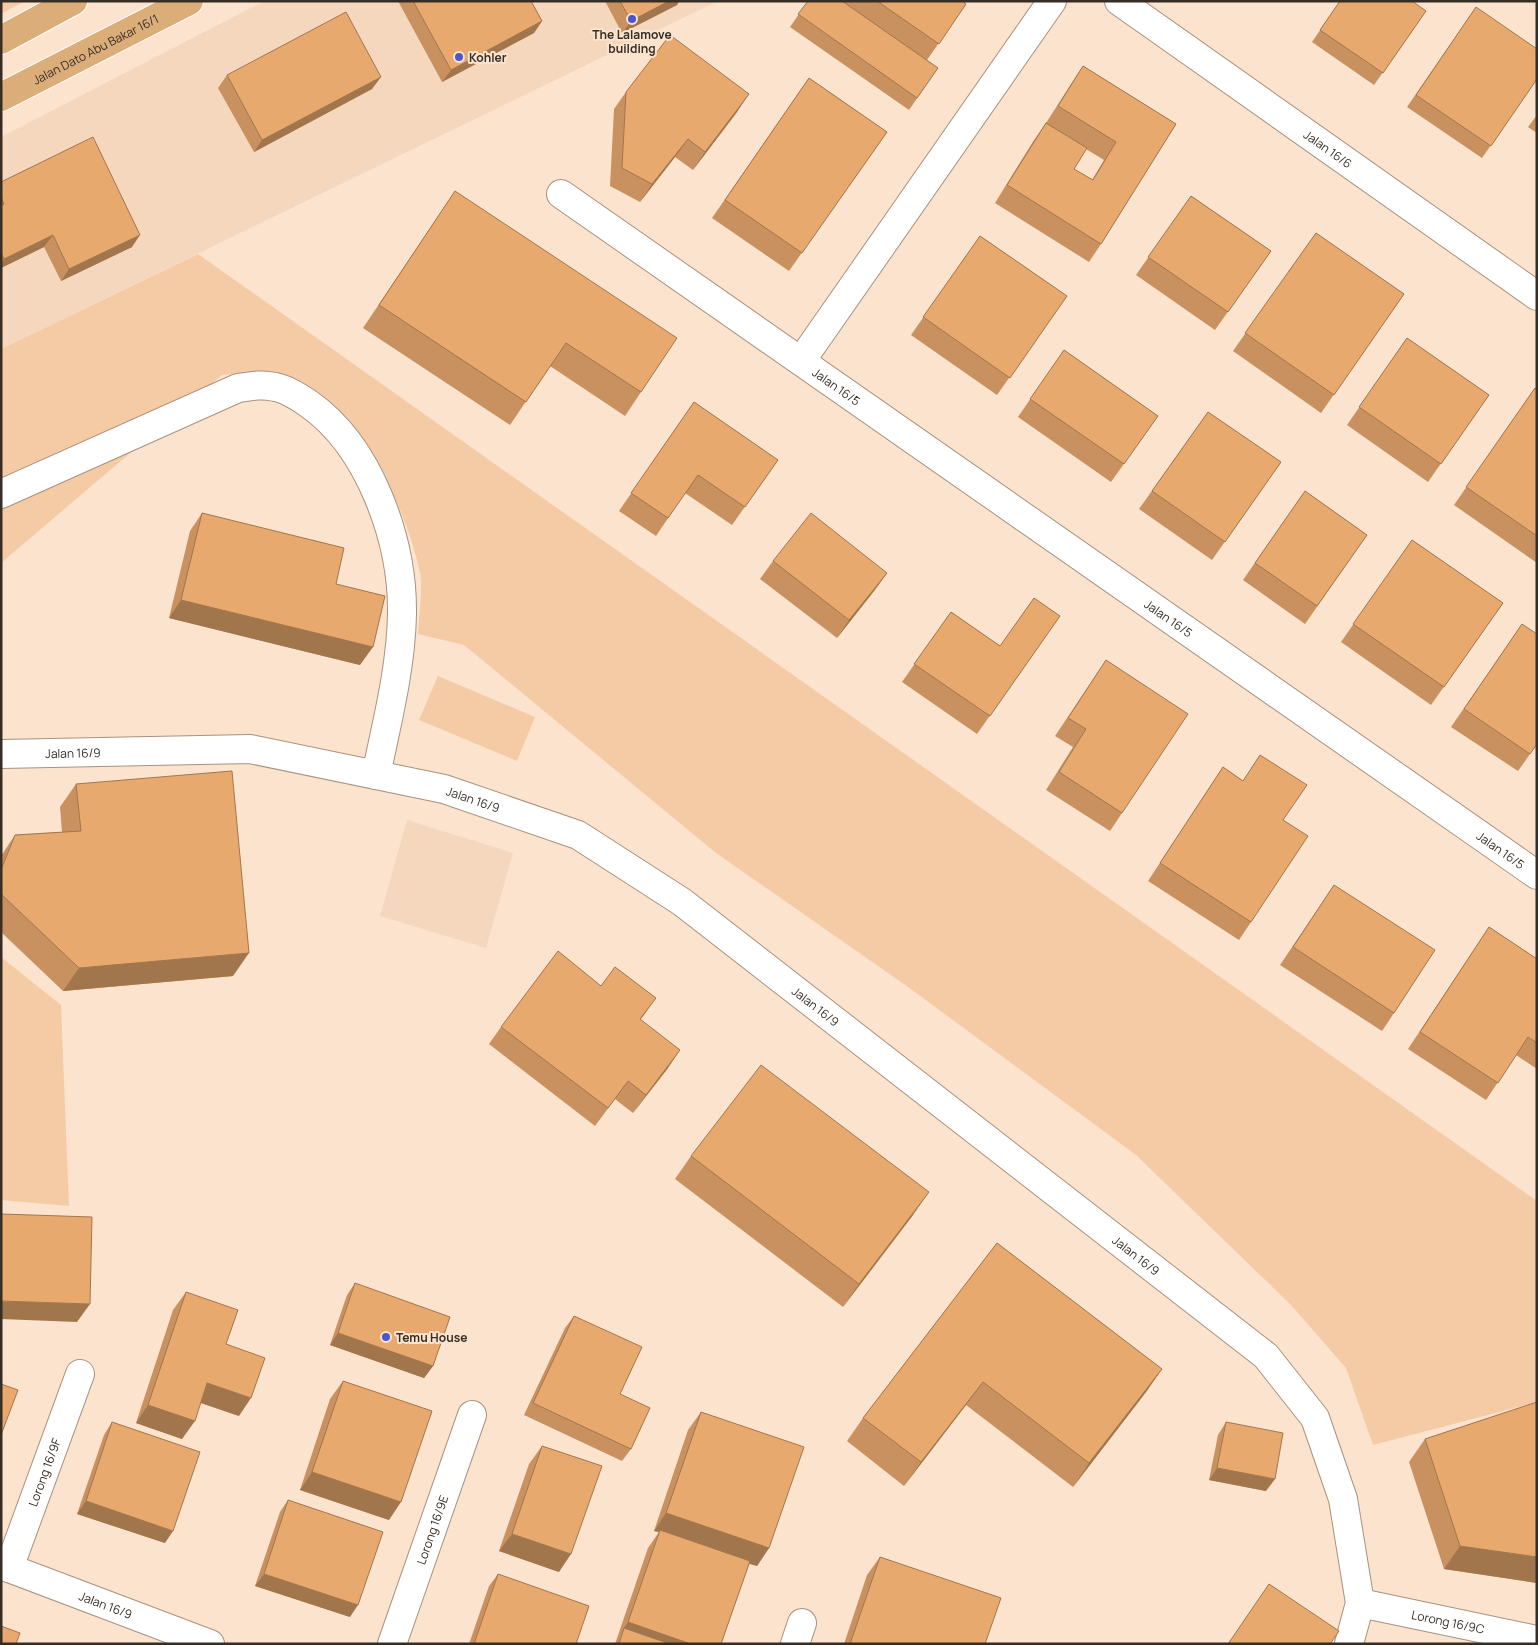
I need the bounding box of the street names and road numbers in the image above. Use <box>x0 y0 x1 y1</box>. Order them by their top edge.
street label: Jalan Dato Abu Bakar 16/1 <box>30 10 161 88</box>
street label: Jalan 16/6 <box>1301 126 1356 172</box>
street label: Jalan 16/5 <box>809 364 864 409</box>
street label: Jalan 16/5 <box>1141 595 1196 641</box>
street label: Jalan 16/9 <box>45 743 101 762</box>
street label: Jalan 16/9 <box>444 782 502 816</box>
street label: Jalan 16/5 <box>1473 827 1528 873</box>
street label: Jalan 16/9 <box>789 982 843 1030</box>
street label: Jalan 16/9 <box>1109 1231 1163 1279</box>
street label: Lorong 16/9F <box>24 1436 64 1509</box>
street label: Lorong 16/9E <box>412 1493 452 1567</box>
street label: Jalan 16/9 <box>77 1587 135 1622</box>
street label: Lorong 16/9C <box>1410 1606 1486 1637</box>

